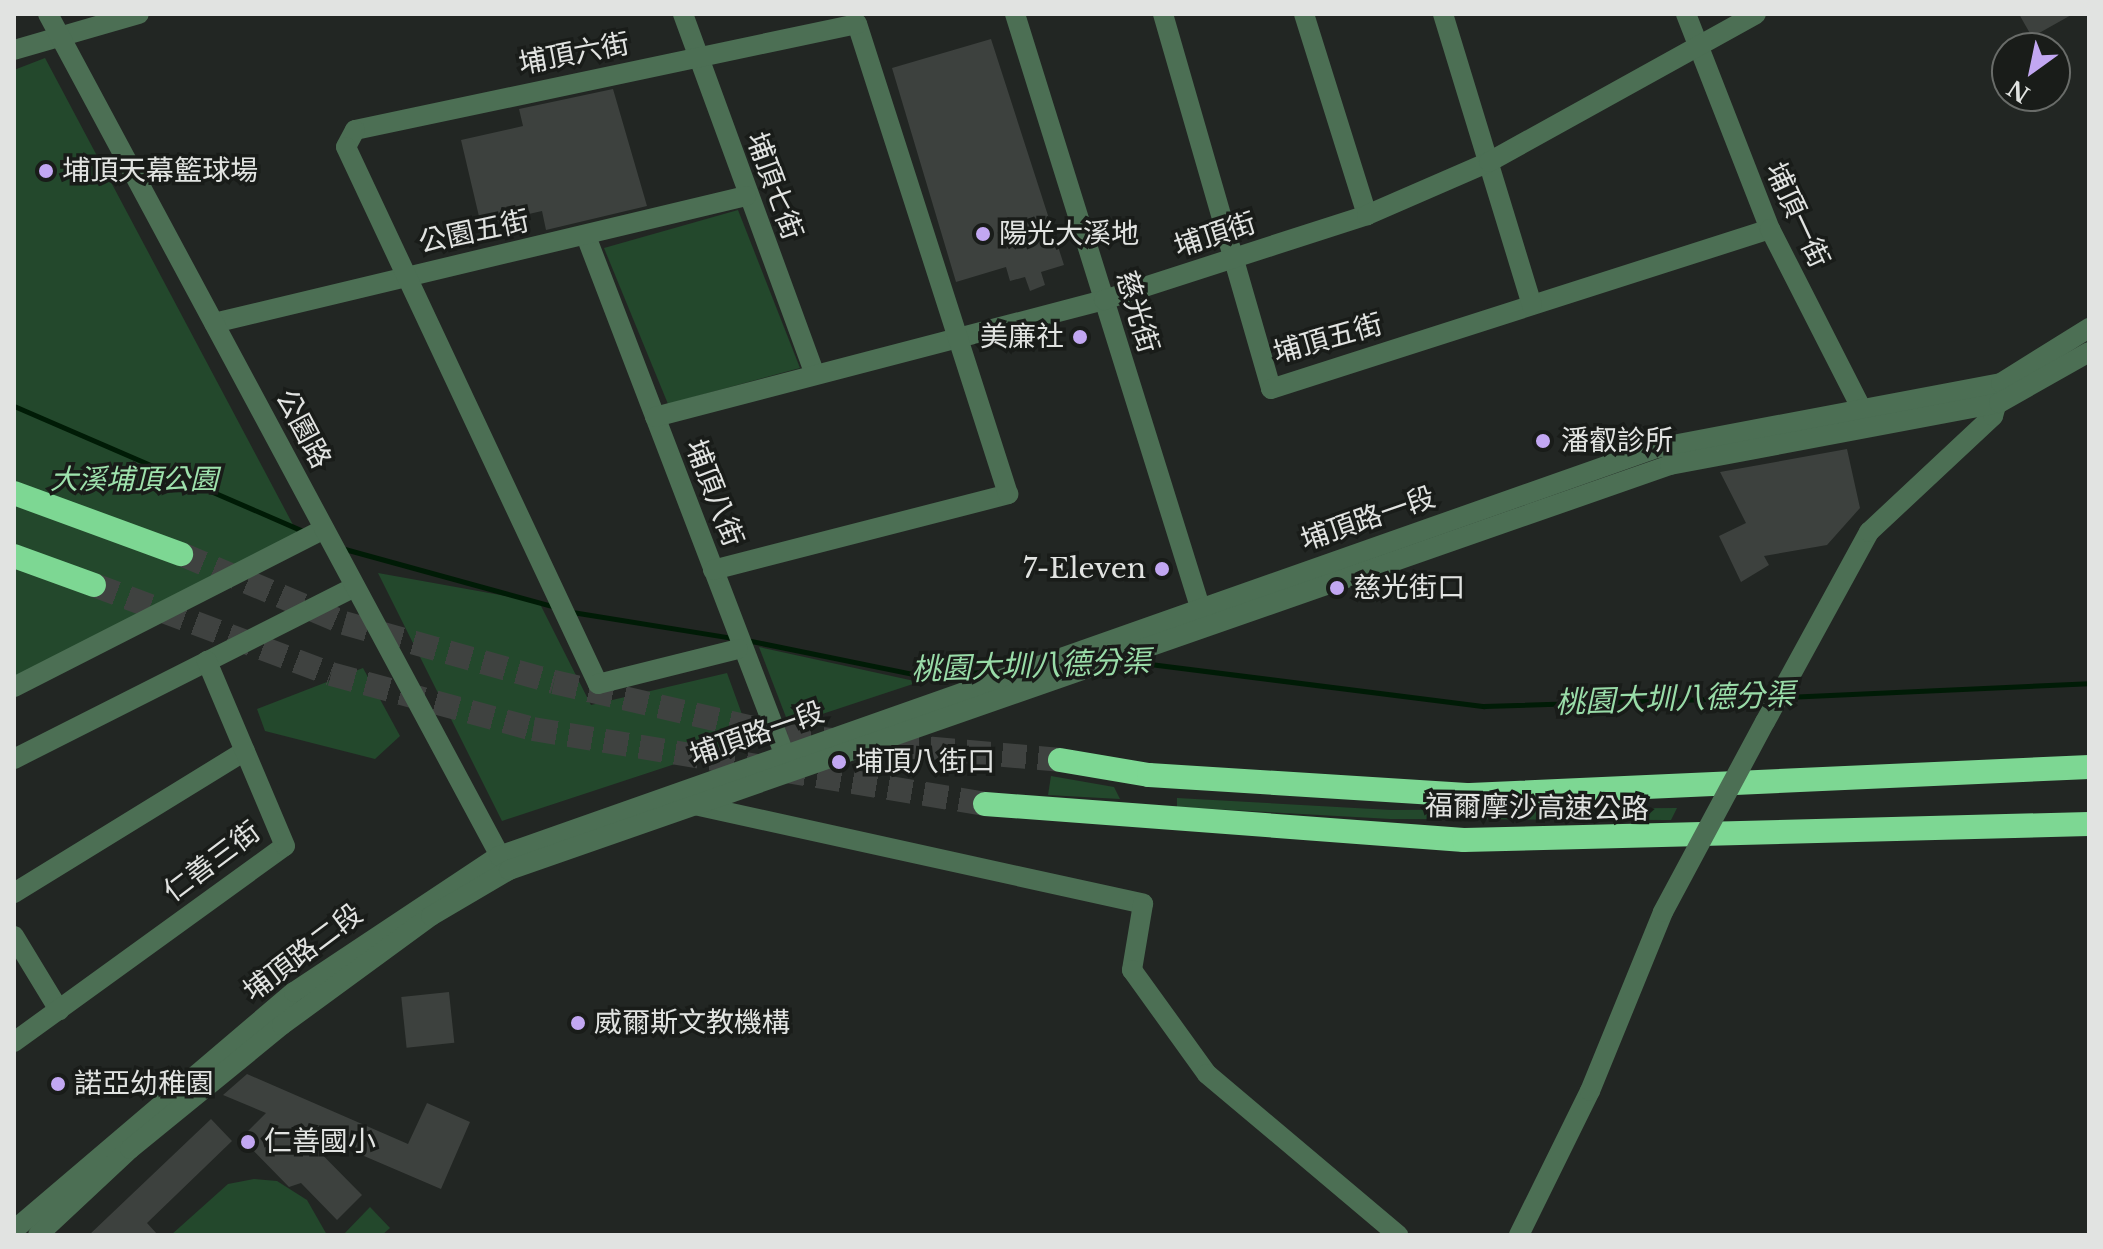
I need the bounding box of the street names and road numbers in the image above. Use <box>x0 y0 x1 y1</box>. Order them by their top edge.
street label: 埔頂六街 <box>516 27 632 81</box>
street label: 埔頂七街 <box>739 128 809 244</box>
street label: 埔頂一街 <box>1758 157 1836 273</box>
street label: 公園五街 <box>416 204 532 260</box>
street label: 埔頂街 <box>1170 206 1260 264</box>
street label: 慈光街 <box>1109 267 1165 357</box>
street label: 埔頂五街 <box>1270 307 1386 371</box>
street label: 公園路 <box>268 384 338 474</box>
street label: 埔頂八街 <box>678 435 750 551</box>
street label: 埔頂路一段 <box>1296 480 1440 558</box>
street label: 埔頂路一段 <box>685 695 829 773</box>
street label: 福爾摩沙高速公路 <box>1425 789 1649 827</box>
street label: 仁善三街 <box>157 815 267 909</box>
street label: 埔頂路二段 <box>237 897 369 1009</box>

